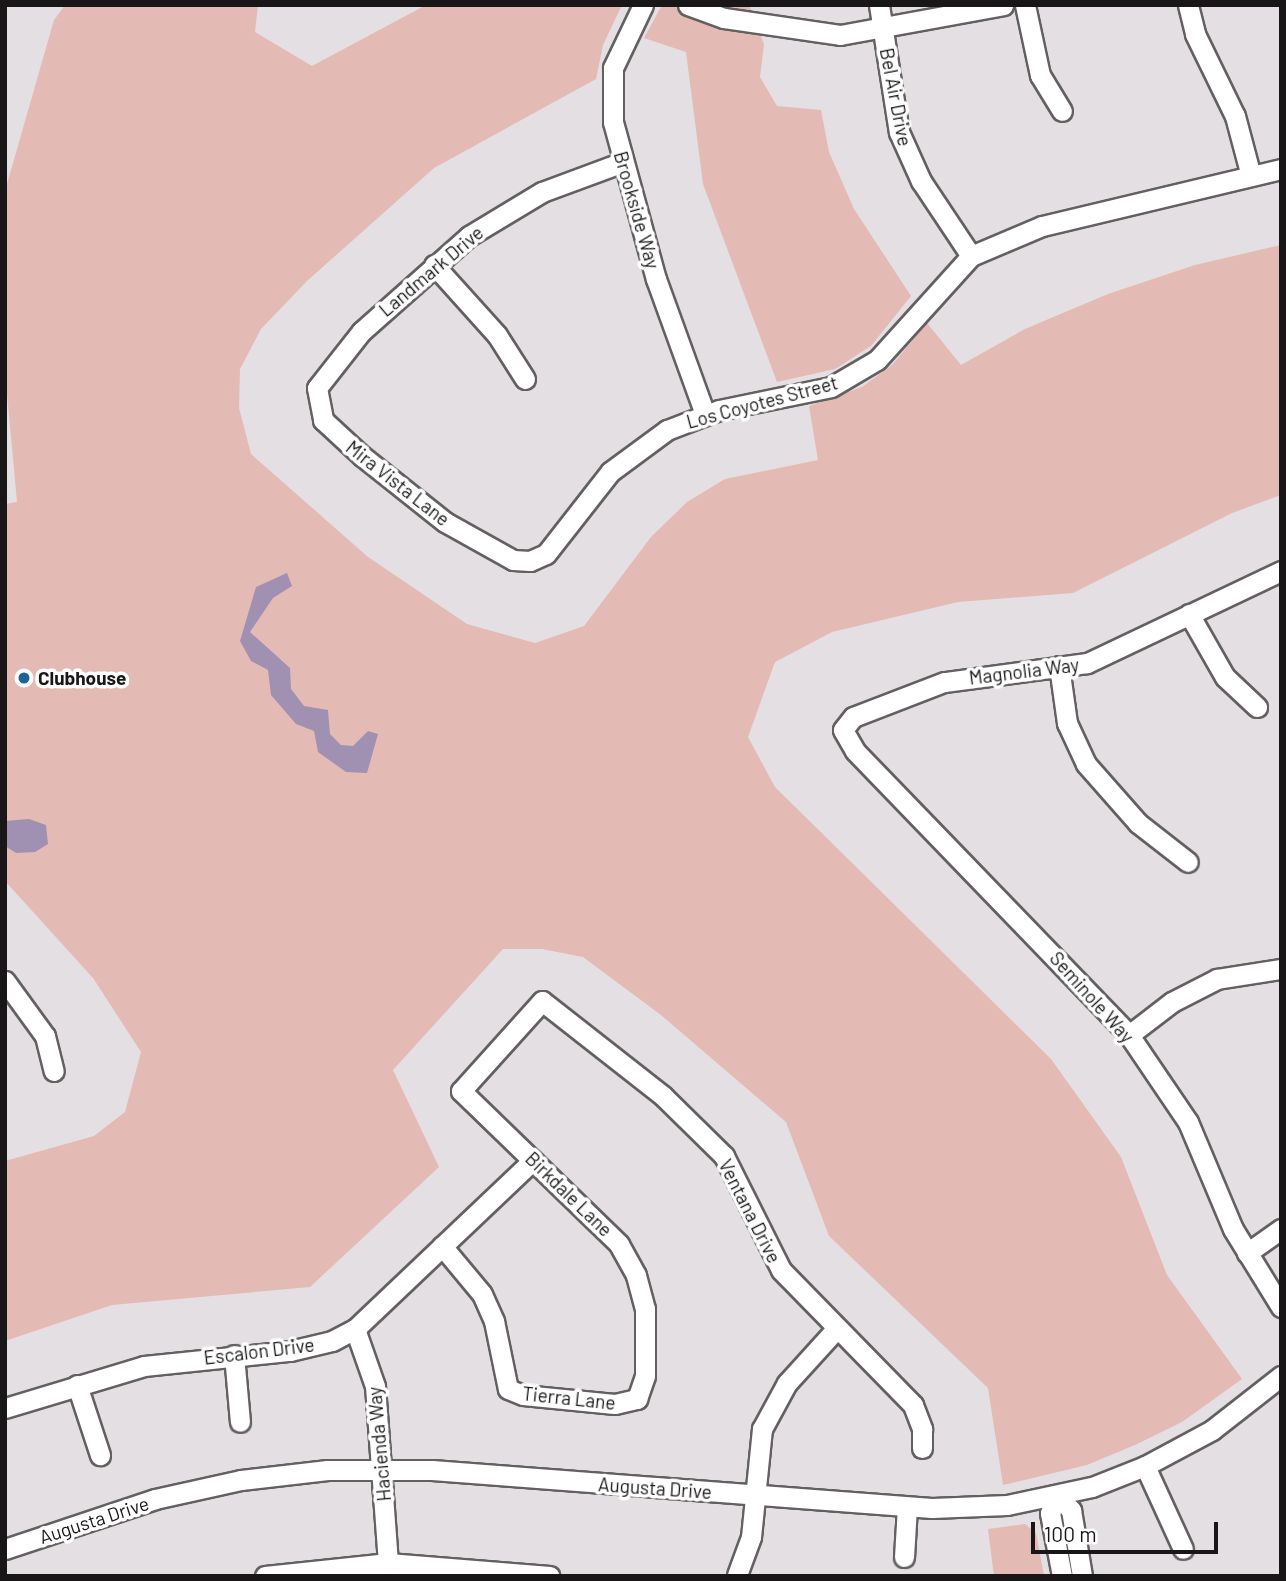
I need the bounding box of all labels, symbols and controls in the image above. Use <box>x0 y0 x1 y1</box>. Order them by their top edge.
street label: Bel Air Drive <box>875 46 917 148</box>
street label: Brookside Way <box>609 149 665 271</box>
street label: Landmark Drive <box>374 221 488 321</box>
street label: Los Coyotes Street <box>684 371 840 433</box>
street label: Mira Vista Lane <box>342 435 454 531</box>
street label: Magnolia Way <box>968 653 1080 689</box>
place label: Clubhouse <box>38 667 126 689</box>
marker: Clubhouse <box>16 670 32 686</box>
street label: Seminole Way <box>1045 947 1139 1047</box>
street label: Birkdale Lane <box>521 1147 617 1241</box>
street label: Ventana Drive <box>714 1155 786 1267</box>
street label: Escalon Drive <box>202 1333 316 1369</box>
street label: Tierra Lane <box>521 1382 617 1414</box>
street label: Hacienda Way <box>363 1386 395 1502</box>
street label: Augusta Drive <box>597 1473 713 1503</box>
street label: Augusta Drive <box>36 1492 152 1548</box>
scale bar <box>1034 1508 1221 1552</box>
text: 100 m <box>1044 1521 1097 1546</box>

